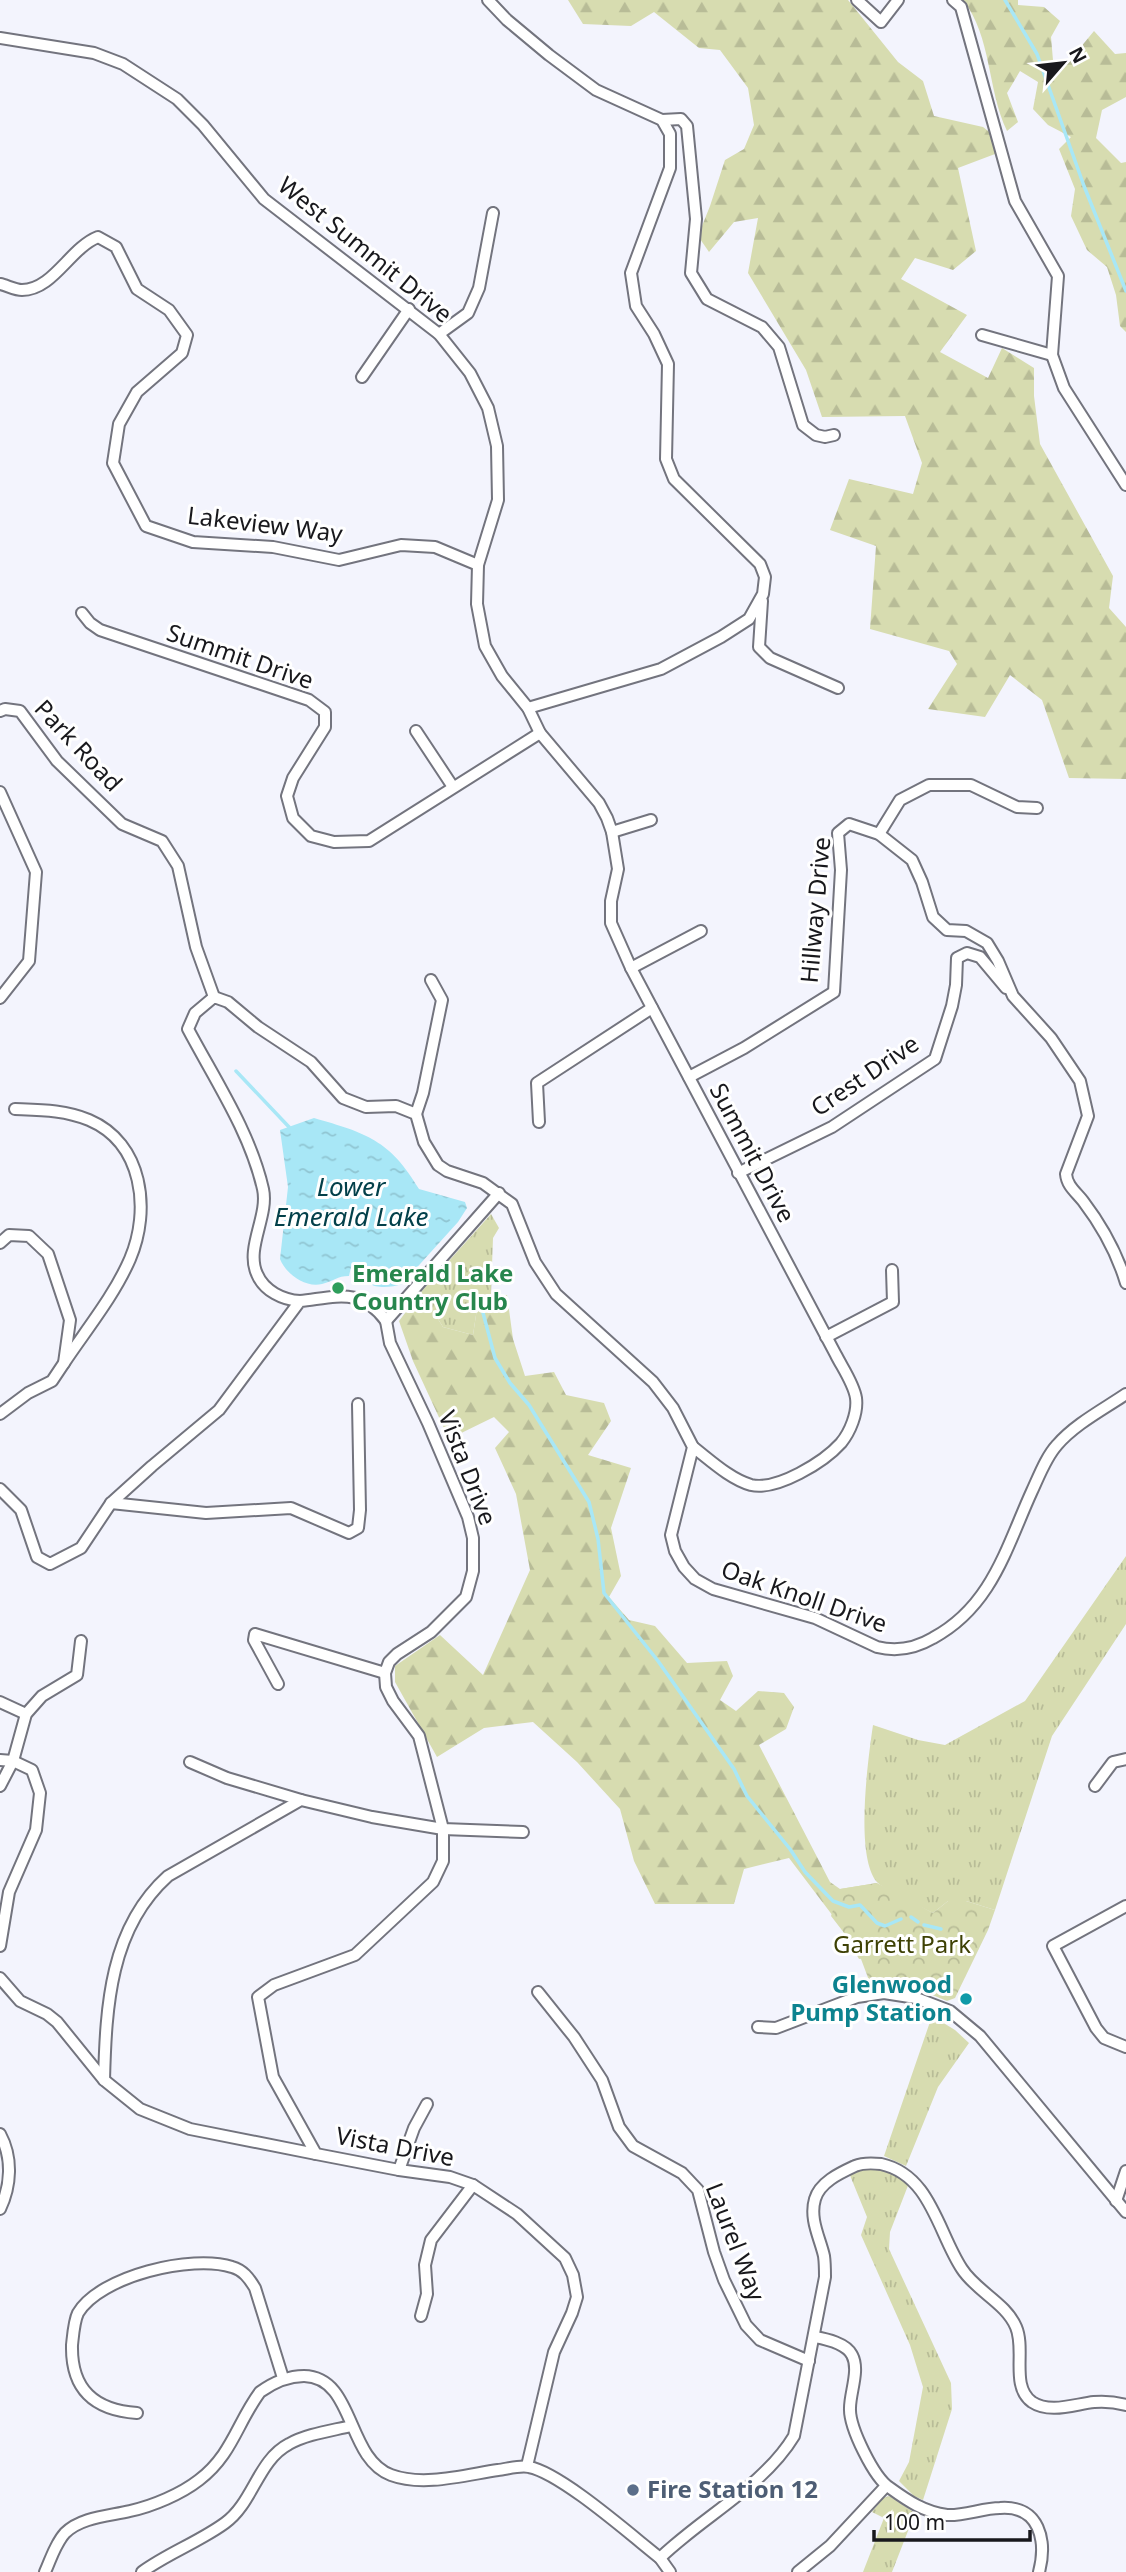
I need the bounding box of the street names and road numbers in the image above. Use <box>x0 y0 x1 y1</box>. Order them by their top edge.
street label: West Summit Drive <box>272 168 460 329</box>
street label: Lakeview Way <box>186 498 345 549</box>
street label: Summit Drive <box>163 615 318 696</box>
street label: Park Road <box>28 692 130 798</box>
street label: Hillway Drive <box>792 835 837 984</box>
street label: Crest Drive <box>804 1026 925 1123</box>
street label: Summit Drive <box>703 1077 804 1228</box>
street label: Vista Drive <box>432 1406 505 1529</box>
street label: Oak Knoll Drive <box>717 1552 892 1639</box>
street label: Vista Drive <box>333 2118 457 2173</box>
street label: Laurel Way <box>699 2178 774 2306</box>

